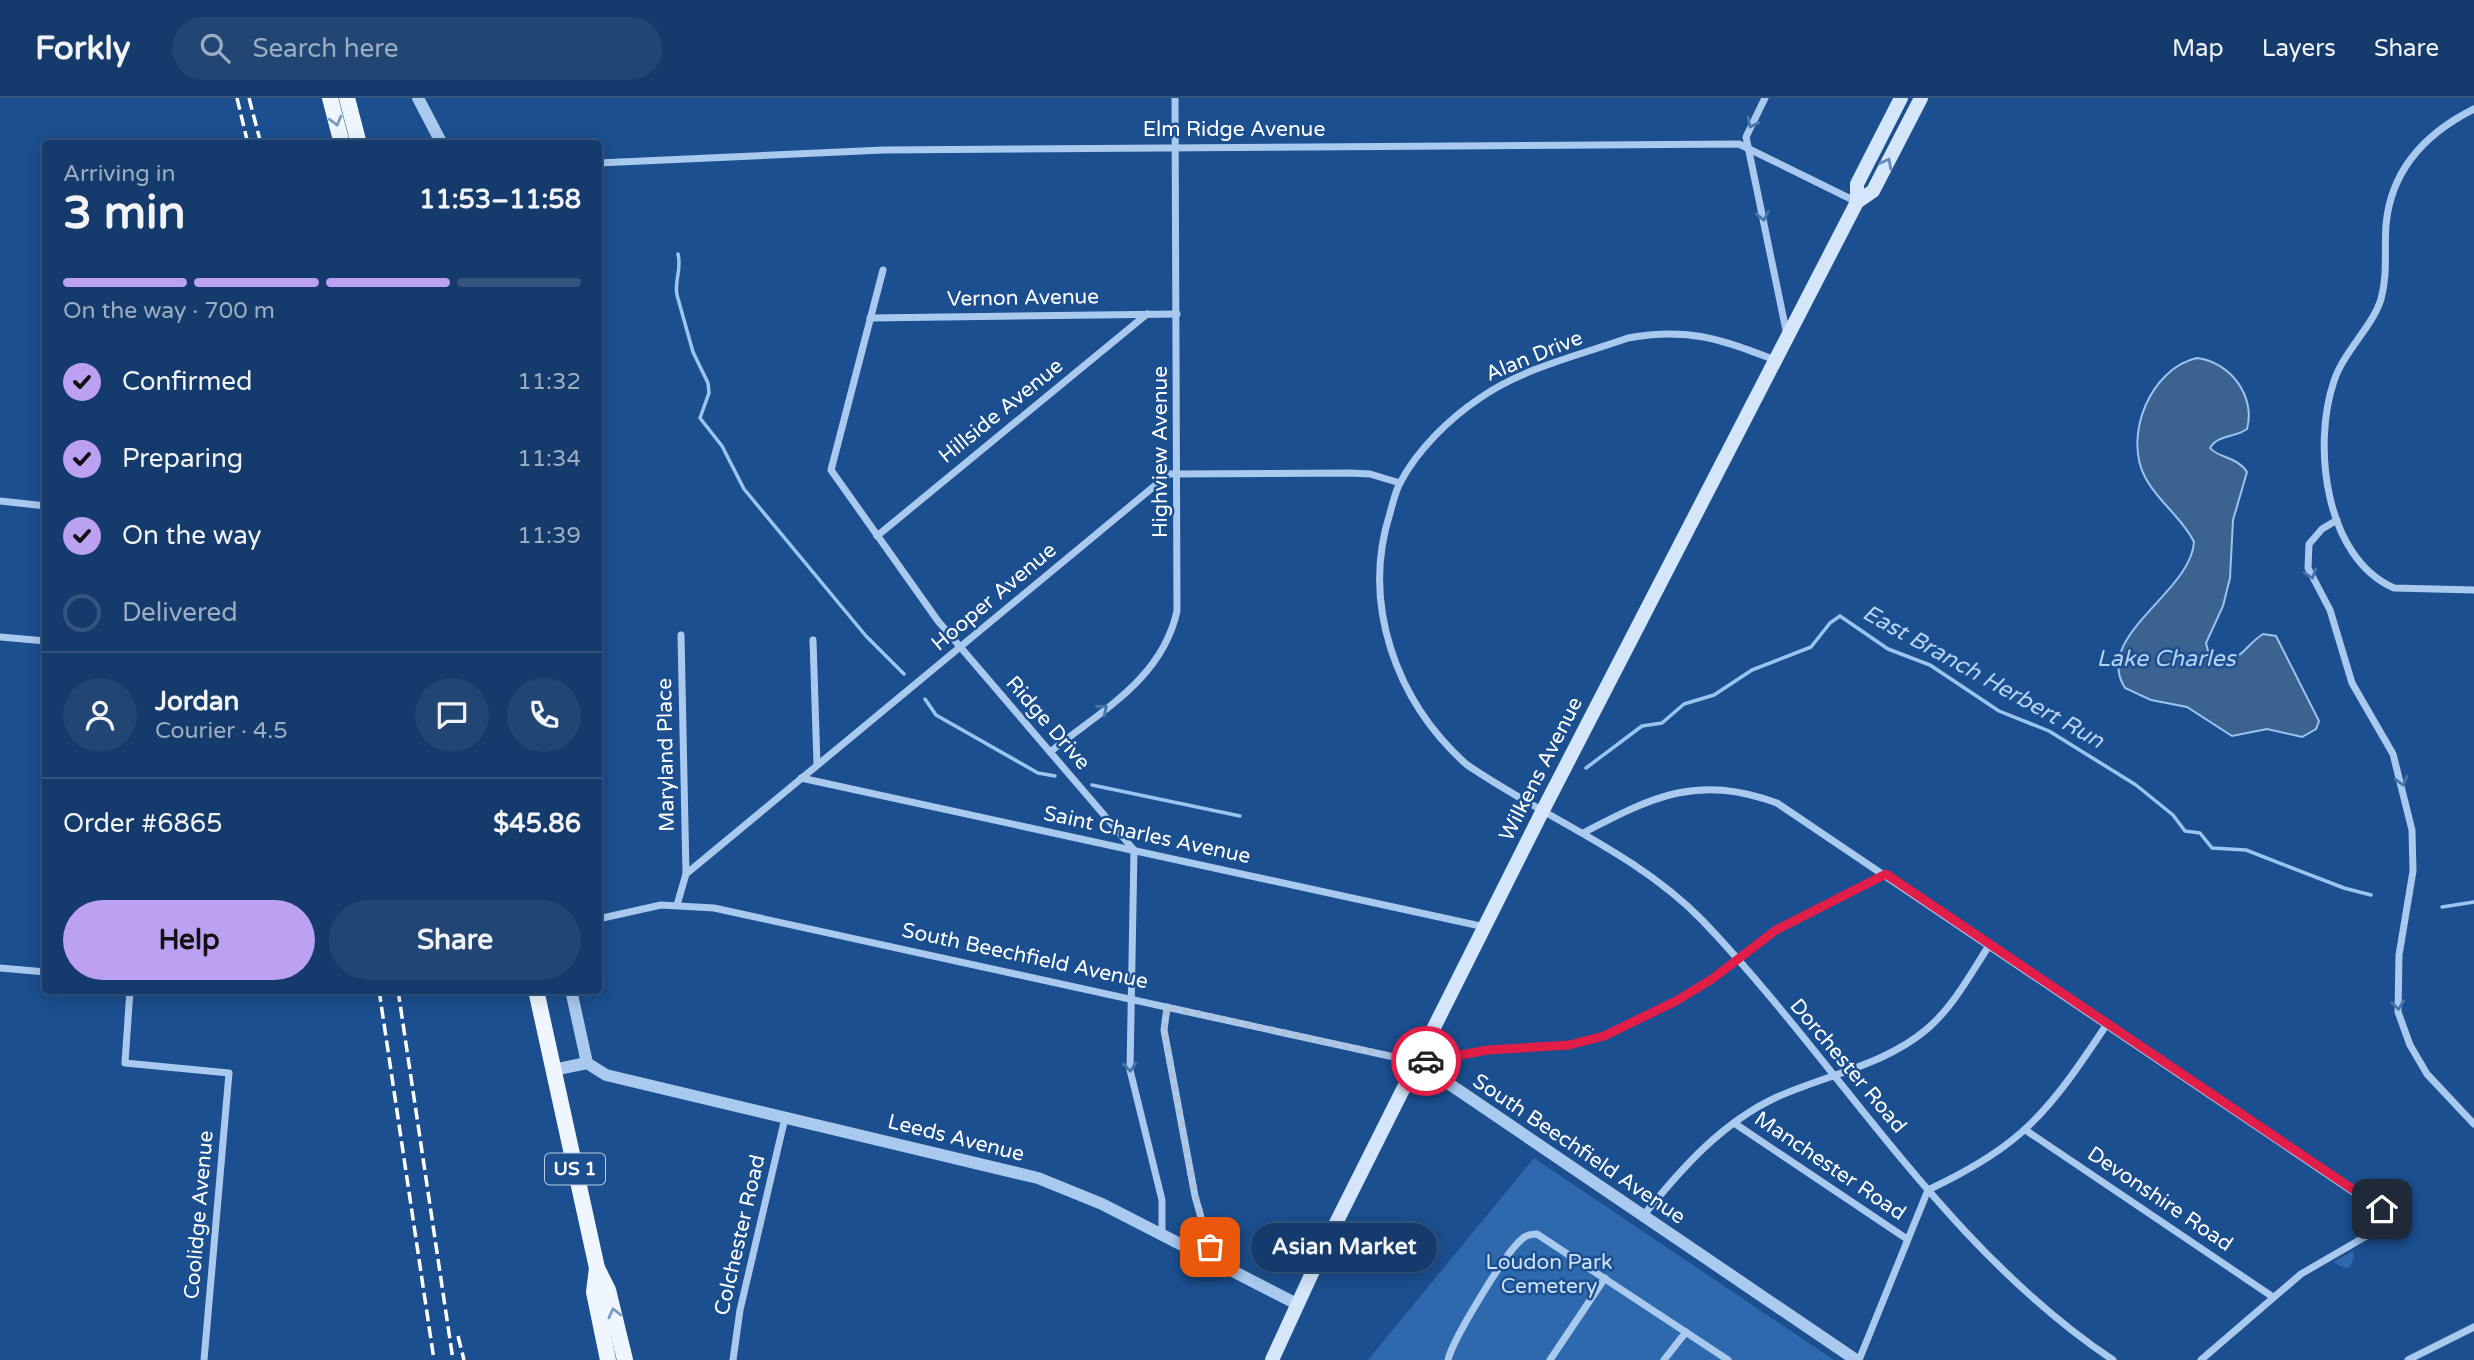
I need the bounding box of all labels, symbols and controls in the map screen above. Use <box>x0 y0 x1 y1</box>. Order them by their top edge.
search box <box>172 17 662 80</box>
text: Forkly <box>35 29 130 68</box>
icon: search <box>196 29 234 67</box>
text: Search here <box>252 33 399 64</box>
text: Map <box>2172 34 2224 63</box>
text: Layers <box>2262 34 2336 63</box>
text: Share <box>2374 34 2439 63</box>
one-way arrow <box>328 115 342 127</box>
one-way arrow <box>1747 116 1761 128</box>
street label: Elm Ridge Avenue <box>1143 117 1325 142</box>
one-way arrow <box>1879 158 1893 171</box>
text: Arriving in <box>63 160 176 188</box>
text: 11:53–11:58 <box>419 184 581 215</box>
text: 3 min <box>63 186 186 241</box>
one-way arrow <box>1755 210 1770 222</box>
street label: Vernon Avenue <box>947 284 1099 312</box>
text: On the way · 700 m <box>63 297 275 325</box>
street label: Alan Drive <box>1482 325 1586 387</box>
street label: Hillside Avenue <box>934 353 1068 469</box>
icon: check <box>63 363 101 401</box>
text: Confirmed <box>122 366 252 397</box>
street label: Highview Avenue <box>1148 366 1173 538</box>
text: 11:32 <box>517 368 581 396</box>
icon: check <box>63 440 101 478</box>
text: Preparing <box>122 443 243 474</box>
text: 11:34 <box>517 445 581 473</box>
icon: check <box>63 517 101 555</box>
text: On the way <box>122 520 262 551</box>
text: 11:39 <box>517 522 581 550</box>
street label: Hooper Avenue <box>927 538 1061 656</box>
one-way arrow <box>2303 567 2317 579</box>
text: Delivered <box>122 597 238 628</box>
water label: East Branch Herbert Run <box>1858 599 2109 755</box>
water label: Lake Charles <box>2096 645 2237 673</box>
street label: Ridge Drive <box>1001 671 1095 775</box>
button: person <box>63 678 137 752</box>
button: chat <box>415 678 489 752</box>
button: phone <box>507 678 581 752</box>
street label: Maryland Place <box>652 678 680 832</box>
text: Jordan <box>155 686 239 717</box>
street label: Wilkens Avenue <box>1494 693 1588 845</box>
one-way arrow <box>1095 705 1108 717</box>
text: Courier · 4.5 <box>155 717 288 745</box>
one-way arrow <box>2394 774 2408 786</box>
street label: Saint Charles Avenue <box>1041 801 1253 869</box>
text: Order #6865 <box>63 808 223 839</box>
text: $45.86 <box>493 808 581 839</box>
button: Help <box>63 900 315 980</box>
button: Share <box>329 900 581 980</box>
street label: South Beechfield Avenue <box>900 918 1150 994</box>
street label: Dorchester Road <box>1785 994 1911 1138</box>
one-way arrow <box>2391 999 2406 1011</box>
courier <box>1391 1026 1461 1096</box>
icon: car <box>1407 1042 1445 1080</box>
one-way arrow <box>1123 1061 1138 1073</box>
street label: South Beechfield Avenue <box>1468 1068 1690 1230</box>
street label: Manchester Road <box>1750 1106 1910 1226</box>
street label: Leeds Avenue <box>885 1109 1027 1167</box>
street label: Coolidge Avenue <box>179 1129 219 1300</box>
street label: Devonshire Road <box>2083 1141 2237 1257</box>
street label: Colchester Road <box>709 1152 771 1318</box>
road number: US 1 <box>545 1154 605 1184</box>
pin <box>2352 1179 2412 1239</box>
icon: home <box>2363 1190 2401 1228</box>
pin <box>1180 1217 1240 1277</box>
callout: Asian Market <box>1252 1222 1438 1272</box>
icon: bag <box>1191 1228 1229 1266</box>
text: Asian Market <box>1272 1233 1416 1261</box>
park label: Loudon Park Cemetery <box>1486 1250 1612 1299</box>
one-way arrow <box>608 1307 622 1319</box>

